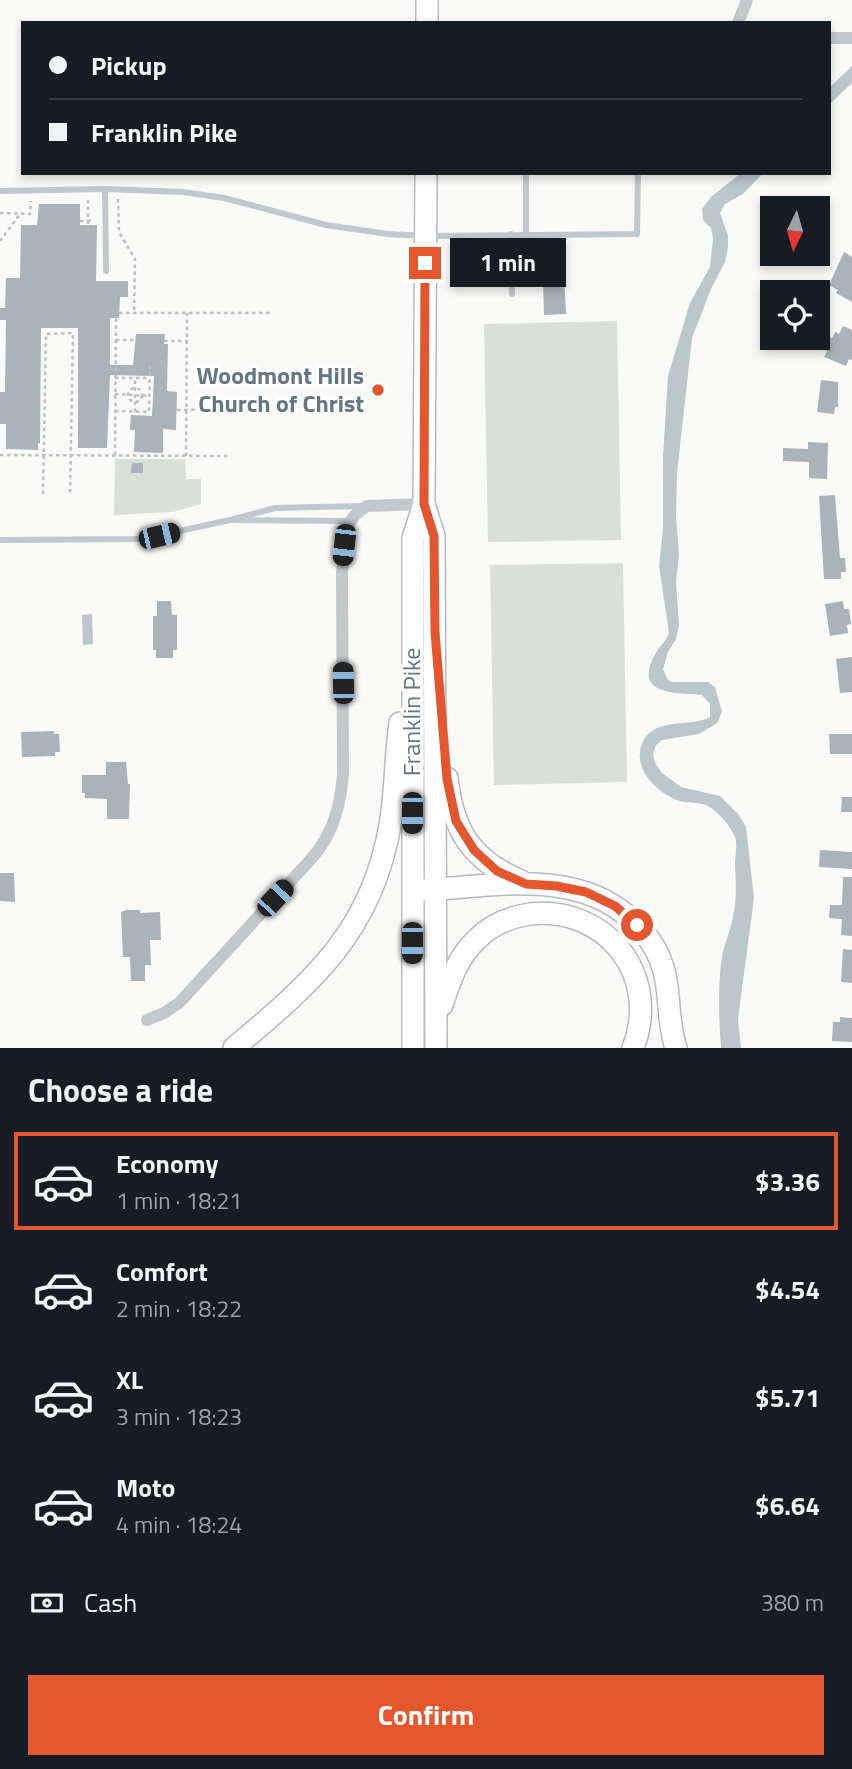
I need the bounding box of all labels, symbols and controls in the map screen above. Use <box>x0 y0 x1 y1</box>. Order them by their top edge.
text: Pickup <box>91 46 167 85</box>
text: Franklin Pike <box>91 113 237 152</box>
north arrow <box>760 196 830 266</box>
map controls <box>760 196 830 350</box>
callout: 1 min <box>450 238 565 288</box>
text: 1 min <box>480 245 536 280</box>
route end <box>409 247 441 279</box>
button: locate <box>760 280 830 350</box>
place label: Woodmont Hills Church of Christ <box>197 357 364 421</box>
marker: Woodmont Hills Church of Christ <box>370 382 386 398</box>
car <box>137 521 182 551</box>
car <box>332 523 357 567</box>
street label: Franklin Pike <box>393 648 429 776</box>
car <box>333 662 354 704</box>
car <box>402 792 423 834</box>
car <box>253 875 298 921</box>
route start <box>621 909 653 941</box>
car <box>402 922 423 964</box>
text: Choose a ride <box>28 1066 213 1114</box>
text: Economy <box>116 1144 218 1183</box>
icon: car <box>32 1150 95 1213</box>
text: $3.36 <box>755 1162 820 1201</box>
text: 1 min · 18:21 <box>116 1183 242 1218</box>
text: Comfort <box>116 1252 208 1291</box>
icon: car <box>32 1258 95 1321</box>
text: $4.54 <box>755 1270 820 1309</box>
text: 2 min · 18:22 <box>116 1291 242 1326</box>
text: XL <box>116 1360 143 1399</box>
icon: car <box>32 1366 95 1429</box>
text: $5.71 <box>755 1378 820 1417</box>
text: 3 min · 18:23 <box>116 1399 242 1434</box>
text: Moto <box>116 1468 175 1507</box>
icon: car <box>32 1474 95 1537</box>
text: $6.64 <box>755 1486 820 1525</box>
text: 4 min · 18:24 <box>116 1507 242 1542</box>
text: Cash <box>84 1583 137 1622</box>
icon: cash <box>28 1584 66 1622</box>
text: 380 m <box>761 1585 824 1620</box>
button: Confirm <box>28 1675 824 1755</box>

